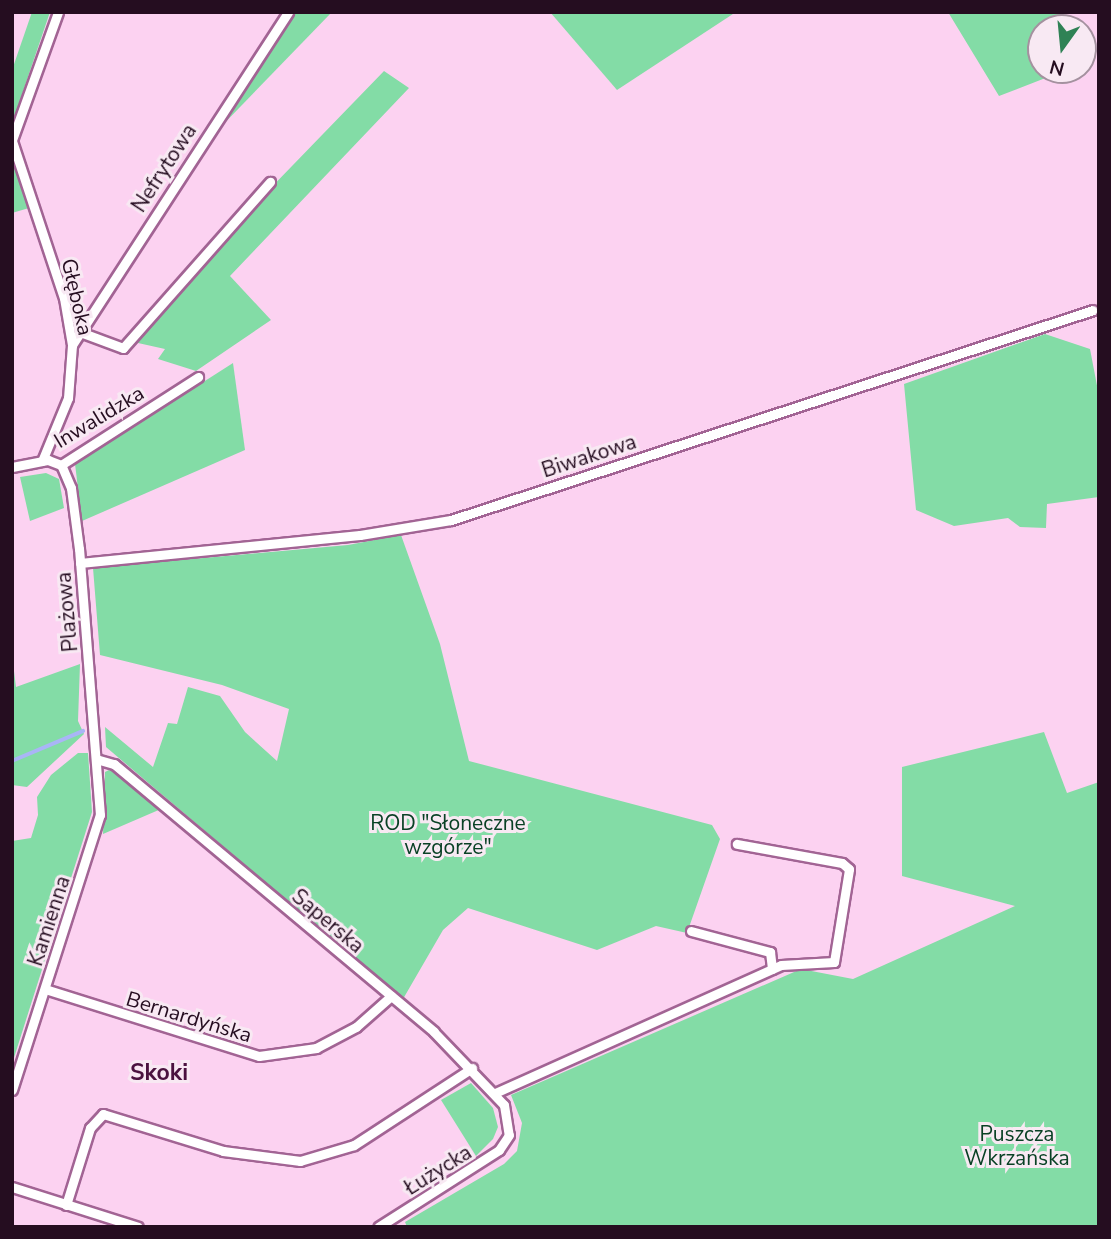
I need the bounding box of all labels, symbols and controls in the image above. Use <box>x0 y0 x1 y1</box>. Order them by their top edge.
north arrow <box>1027 14 1097 84</box>
text: N <box>1047 53 1067 82</box>
street label: Nefrytowa <box>126 119 202 217</box>
street label: Głęboka <box>56 256 98 338</box>
street label: Inwalidzka <box>49 380 149 454</box>
street label: Biwakowa <box>539 429 639 483</box>
street label: Plażowa <box>51 571 83 653</box>
park label: ROD "Słoneczne wzgórze" <box>370 810 526 860</box>
street label: Kamienna <box>23 873 75 969</box>
street label: Saperska <box>287 884 369 958</box>
street label: Bernardyńska <box>123 986 255 1048</box>
district label: Skoki <box>130 1059 188 1087</box>
park label: Puszcza Wkrzańska <box>964 1121 1070 1171</box>
street label: Łużycka <box>400 1140 476 1200</box>

